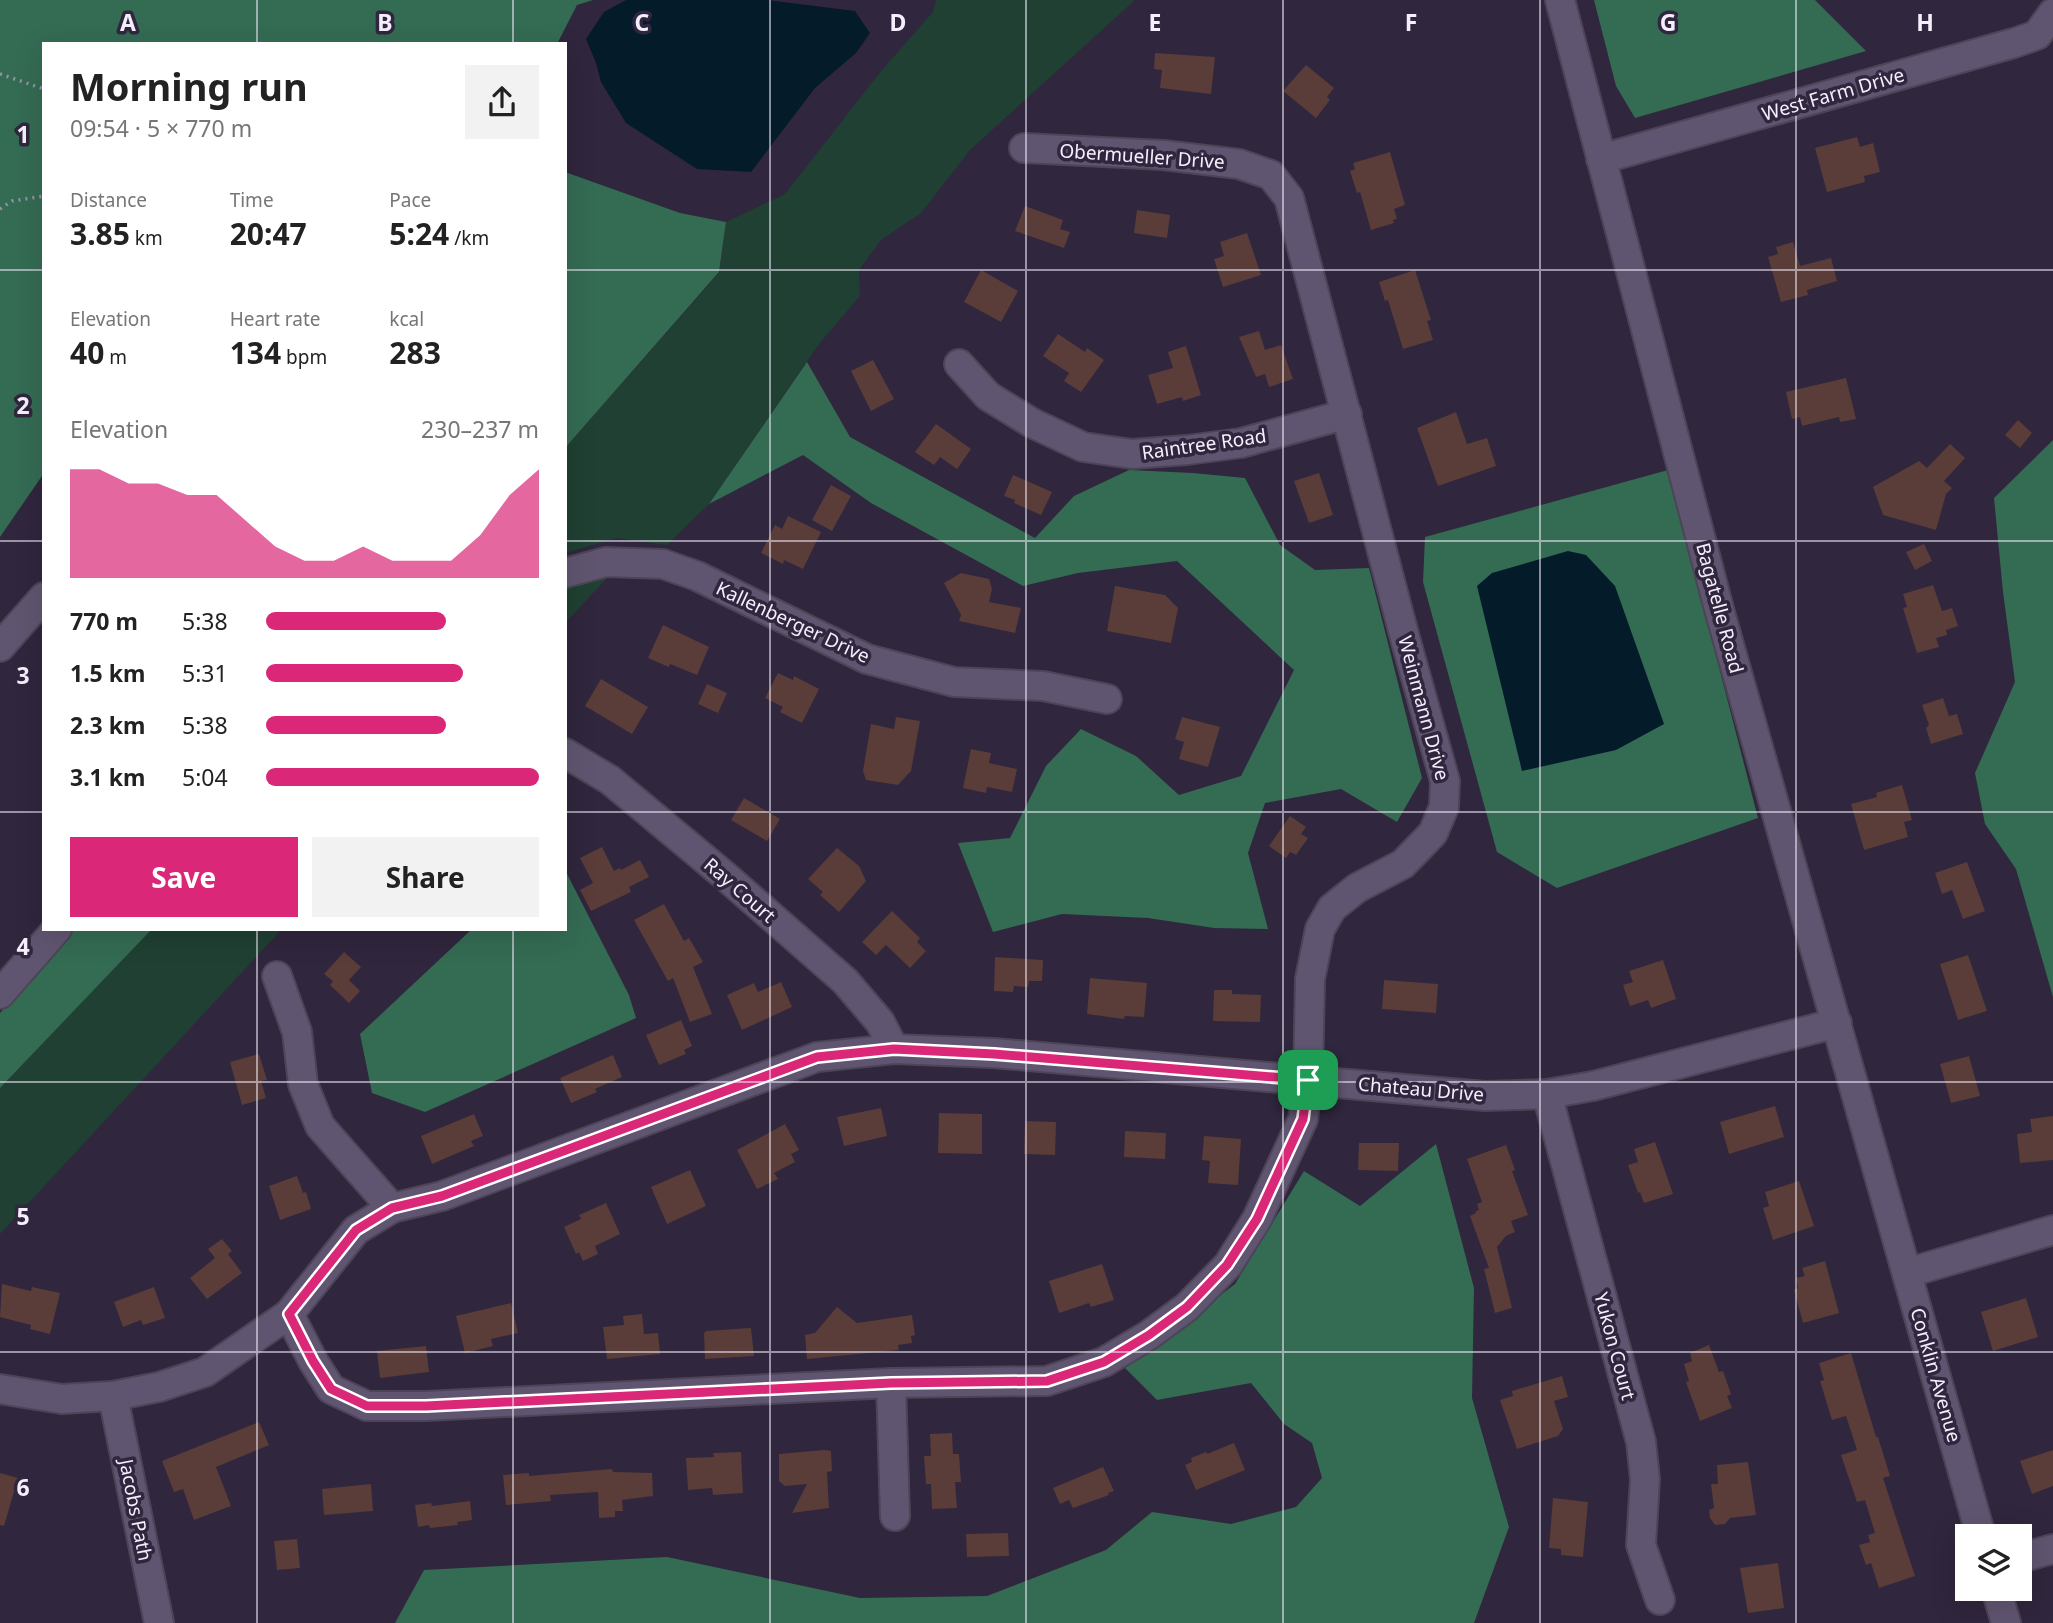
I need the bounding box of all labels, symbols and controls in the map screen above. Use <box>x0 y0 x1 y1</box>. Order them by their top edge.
text: A <box>120 6 136 38</box>
text: B <box>377 6 393 38</box>
text: C <box>635 6 650 38</box>
text: D <box>890 6 906 38</box>
text: E <box>1149 6 1161 38</box>
text: F <box>1405 6 1417 38</box>
text: G <box>1660 6 1676 38</box>
text: H <box>1916 6 1934 38</box>
text: Morning run <box>70 60 308 112</box>
street label: West Farm Drive <box>1759 61 1907 127</box>
button: share <box>465 65 539 139</box>
text: 09:54 · 5 × 770 m <box>70 112 252 144</box>
text: 1 <box>16 118 30 150</box>
street label: Obermueller Drive <box>1058 137 1226 175</box>
text: Distance <box>70 187 147 213</box>
text: Time <box>230 187 274 213</box>
text: Pace <box>389 187 431 213</box>
text: 3.85 <box>70 213 130 254</box>
text: 20:47 <box>230 213 307 254</box>
text: 5:24 <box>389 213 449 254</box>
text: km <box>130 225 163 251</box>
text: /km <box>449 225 489 251</box>
text: Elevation <box>70 306 151 332</box>
text: Heart rate <box>230 306 320 332</box>
text: kcal <box>389 306 424 332</box>
text: 40 <box>70 332 104 373</box>
text: 134 <box>230 332 281 373</box>
text: 283 <box>389 332 441 373</box>
text: m <box>104 344 127 370</box>
text: bpm <box>281 344 327 370</box>
text: 2 <box>16 389 30 421</box>
text: Elevation <box>70 413 168 445</box>
text: 230–237 m <box>421 413 539 445</box>
street label: Raintree Road <box>1140 422 1268 466</box>
street label: Bagatelle Road <box>1690 540 1750 676</box>
street label: Kallenberger Drive <box>712 575 874 669</box>
text: 770 m <box>70 605 138 637</box>
text: 5:38 <box>182 605 228 637</box>
street label: Weinmann Drive <box>1392 633 1456 783</box>
text: 1.5 km <box>70 657 145 689</box>
text: 5:31 <box>182 657 228 689</box>
text: 3 <box>16 659 30 691</box>
text: 2.3 km <box>70 709 145 741</box>
text: 5:38 <box>182 709 228 741</box>
text: 3.1 km <box>70 761 145 793</box>
text: 5:04 <box>182 761 228 793</box>
button: Save <box>70 837 298 917</box>
button: Share <box>312 837 539 917</box>
street label: Ray Court <box>699 852 781 928</box>
text: 4 <box>16 930 30 962</box>
pin <box>1278 1050 1338 1110</box>
icon: arrive <box>1289 1061 1327 1099</box>
street label: Chateau Drive <box>1357 1071 1485 1107</box>
text: 5 <box>16 1200 30 1232</box>
street label: Yukon Court <box>1588 1289 1642 1403</box>
street label: Conklin Avenue <box>1904 1305 1968 1445</box>
street label: Jacobs Path <box>113 1455 159 1563</box>
text: 6 <box>16 1471 30 1503</box>
map controls <box>1955 1524 2032 1601</box>
button: layers <box>1955 1524 2032 1601</box>

